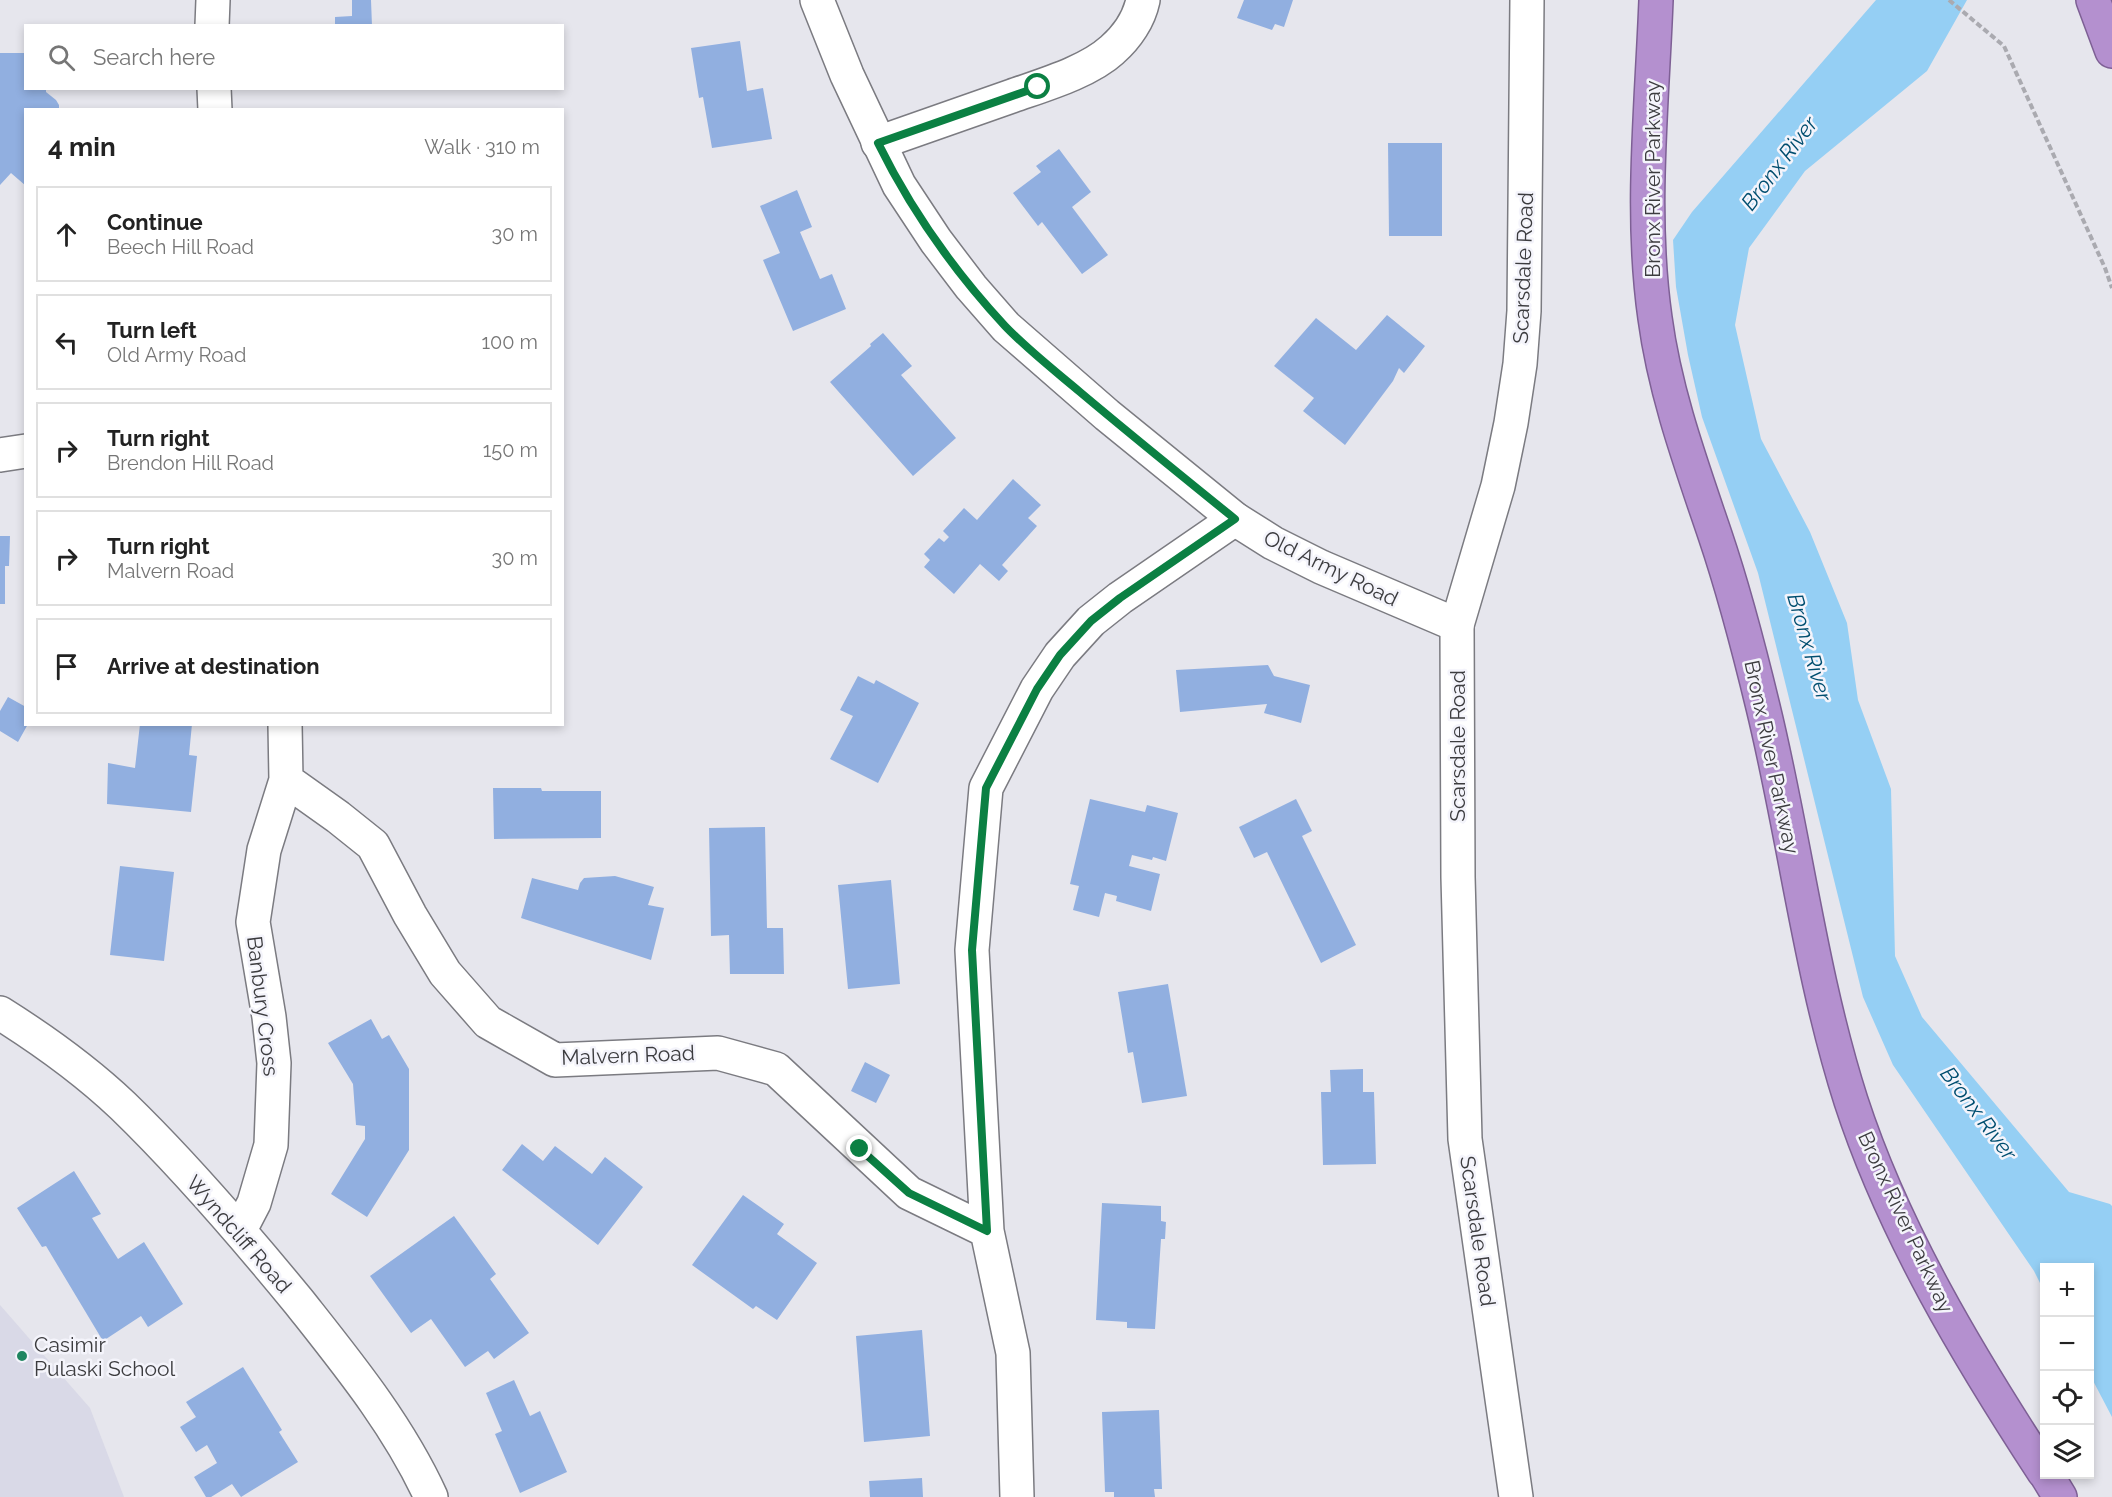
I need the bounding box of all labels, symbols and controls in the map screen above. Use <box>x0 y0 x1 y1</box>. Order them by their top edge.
search box <box>24 24 564 90</box>
icon: search <box>45 41 78 74</box>
text: Search here <box>93 44 215 70</box>
route start <box>1024 73 1050 99</box>
street label: Bronx River Parkway <box>1640 80 1665 278</box>
water label: Bronx River <box>1735 110 1824 215</box>
text: 4 min <box>48 132 116 162</box>
text: Walk · 310 m <box>424 135 540 159</box>
street label: Scarsdale Road <box>1508 192 1538 344</box>
text: Continue <box>107 209 203 235</box>
icon: ahead <box>50 218 83 251</box>
text: 30 m <box>492 222 538 246</box>
text: Beech Hill Road <box>107 235 254 259</box>
text: Turn left <box>107 317 197 343</box>
icon: left <box>50 326 83 359</box>
text: 100 m <box>481 330 538 354</box>
text: Old Army Road <box>107 343 246 367</box>
text: Turn right <box>107 425 210 451</box>
icon: right <box>50 434 83 467</box>
text: 150 m <box>483 438 538 462</box>
text: Brendon Hill Road <box>107 451 274 475</box>
street label: Old Army Road <box>1260 525 1402 611</box>
text: Turn right <box>107 533 210 559</box>
icon: right <box>50 542 83 575</box>
text: 30 m <box>492 546 538 570</box>
text: Malvern Road <box>107 559 234 583</box>
water label: Bronx River <box>1782 590 1838 705</box>
icon: arrive <box>50 650 83 683</box>
text: Arrive at destination <box>107 653 320 679</box>
street label: Bronx River Parkway <box>1739 658 1805 856</box>
street label: Scarsdale Road <box>1445 670 1470 822</box>
street label: Banbury Cross <box>242 935 284 1077</box>
street label: Malvern Road <box>561 1040 695 1070</box>
water label: Bronx River <box>1935 1061 2024 1166</box>
street label: Bronx River Parkway <box>1853 1127 1959 1317</box>
route end <box>846 1135 872 1161</box>
street label: Scarsdale Road <box>1455 1154 1501 1308</box>
street label: Wyndcliff Road <box>181 1170 297 1298</box>
map controls <box>2040 1263 2094 1479</box>
button: + <box>2040 1263 2094 1317</box>
button: − <box>2040 1317 2094 1371</box>
place label: Casimir Pulaski School <box>34 1332 175 1381</box>
marker: Casimir Pulaski School <box>15 1349 29 1363</box>
button: locate <box>2040 1371 2094 1425</box>
button: layers <box>2040 1425 2094 1479</box>

